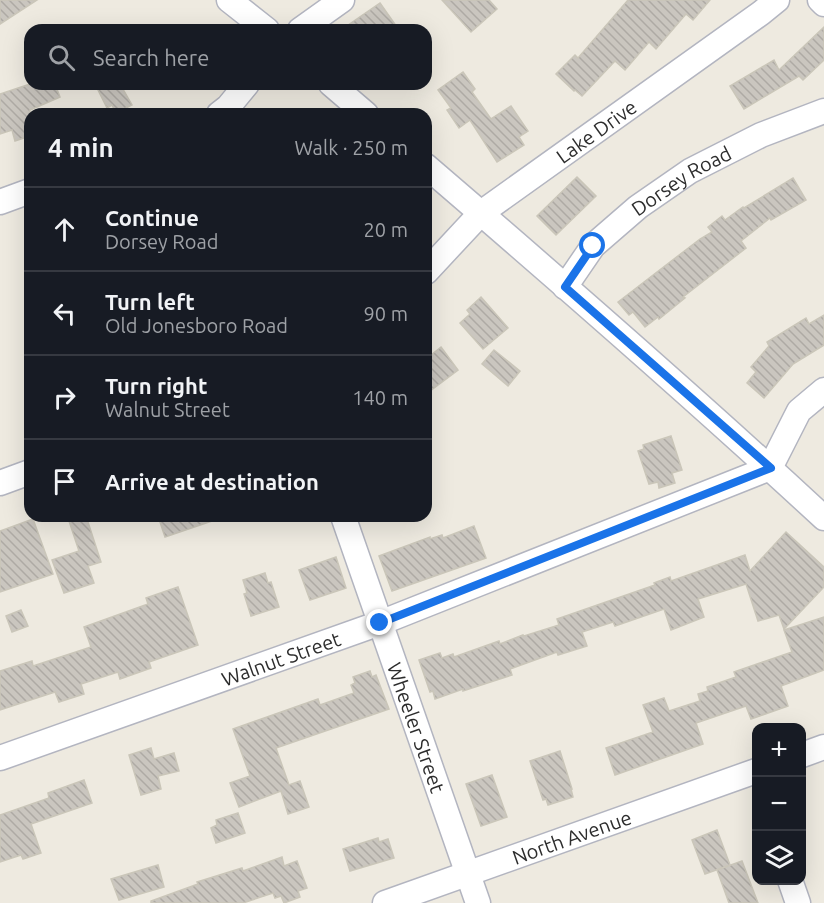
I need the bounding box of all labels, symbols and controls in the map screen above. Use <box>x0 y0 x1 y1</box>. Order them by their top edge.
search box <box>24 24 432 90</box>
icon: search <box>45 41 78 74</box>
text: Search here <box>93 45 209 70</box>
street label: Lake Drive <box>551 94 641 167</box>
text: 4 min <box>48 133 114 162</box>
text: Walk · 250 m <box>295 136 408 159</box>
street label: Dorsey Road <box>627 141 735 220</box>
text: Continue <box>105 205 199 230</box>
icon: ahead <box>48 213 81 246</box>
text: 20 m <box>364 218 408 241</box>
text: Dorsey Road <box>105 230 218 253</box>
route start <box>579 232 605 258</box>
text: Turn left <box>105 289 195 314</box>
icon: left <box>48 297 81 330</box>
text: 90 m <box>364 302 408 325</box>
text: Old Jonesboro Road <box>105 314 288 337</box>
text: Turn right <box>105 373 207 398</box>
icon: right <box>48 381 81 414</box>
text: 140 m <box>352 386 408 409</box>
text: Walnut Street <box>105 398 230 421</box>
icon: arrive <box>48 465 81 498</box>
text: Arrive at destination <box>105 469 319 494</box>
route end <box>366 609 392 635</box>
street label: Walnut Street <box>218 626 344 690</box>
street label: Wheeler Street <box>383 659 450 796</box>
map controls <box>752 723 806 885</box>
button: + <box>752 723 806 777</box>
button: − <box>752 777 806 831</box>
street label: North Avenue <box>509 805 634 868</box>
button: layers <box>752 831 806 885</box>

